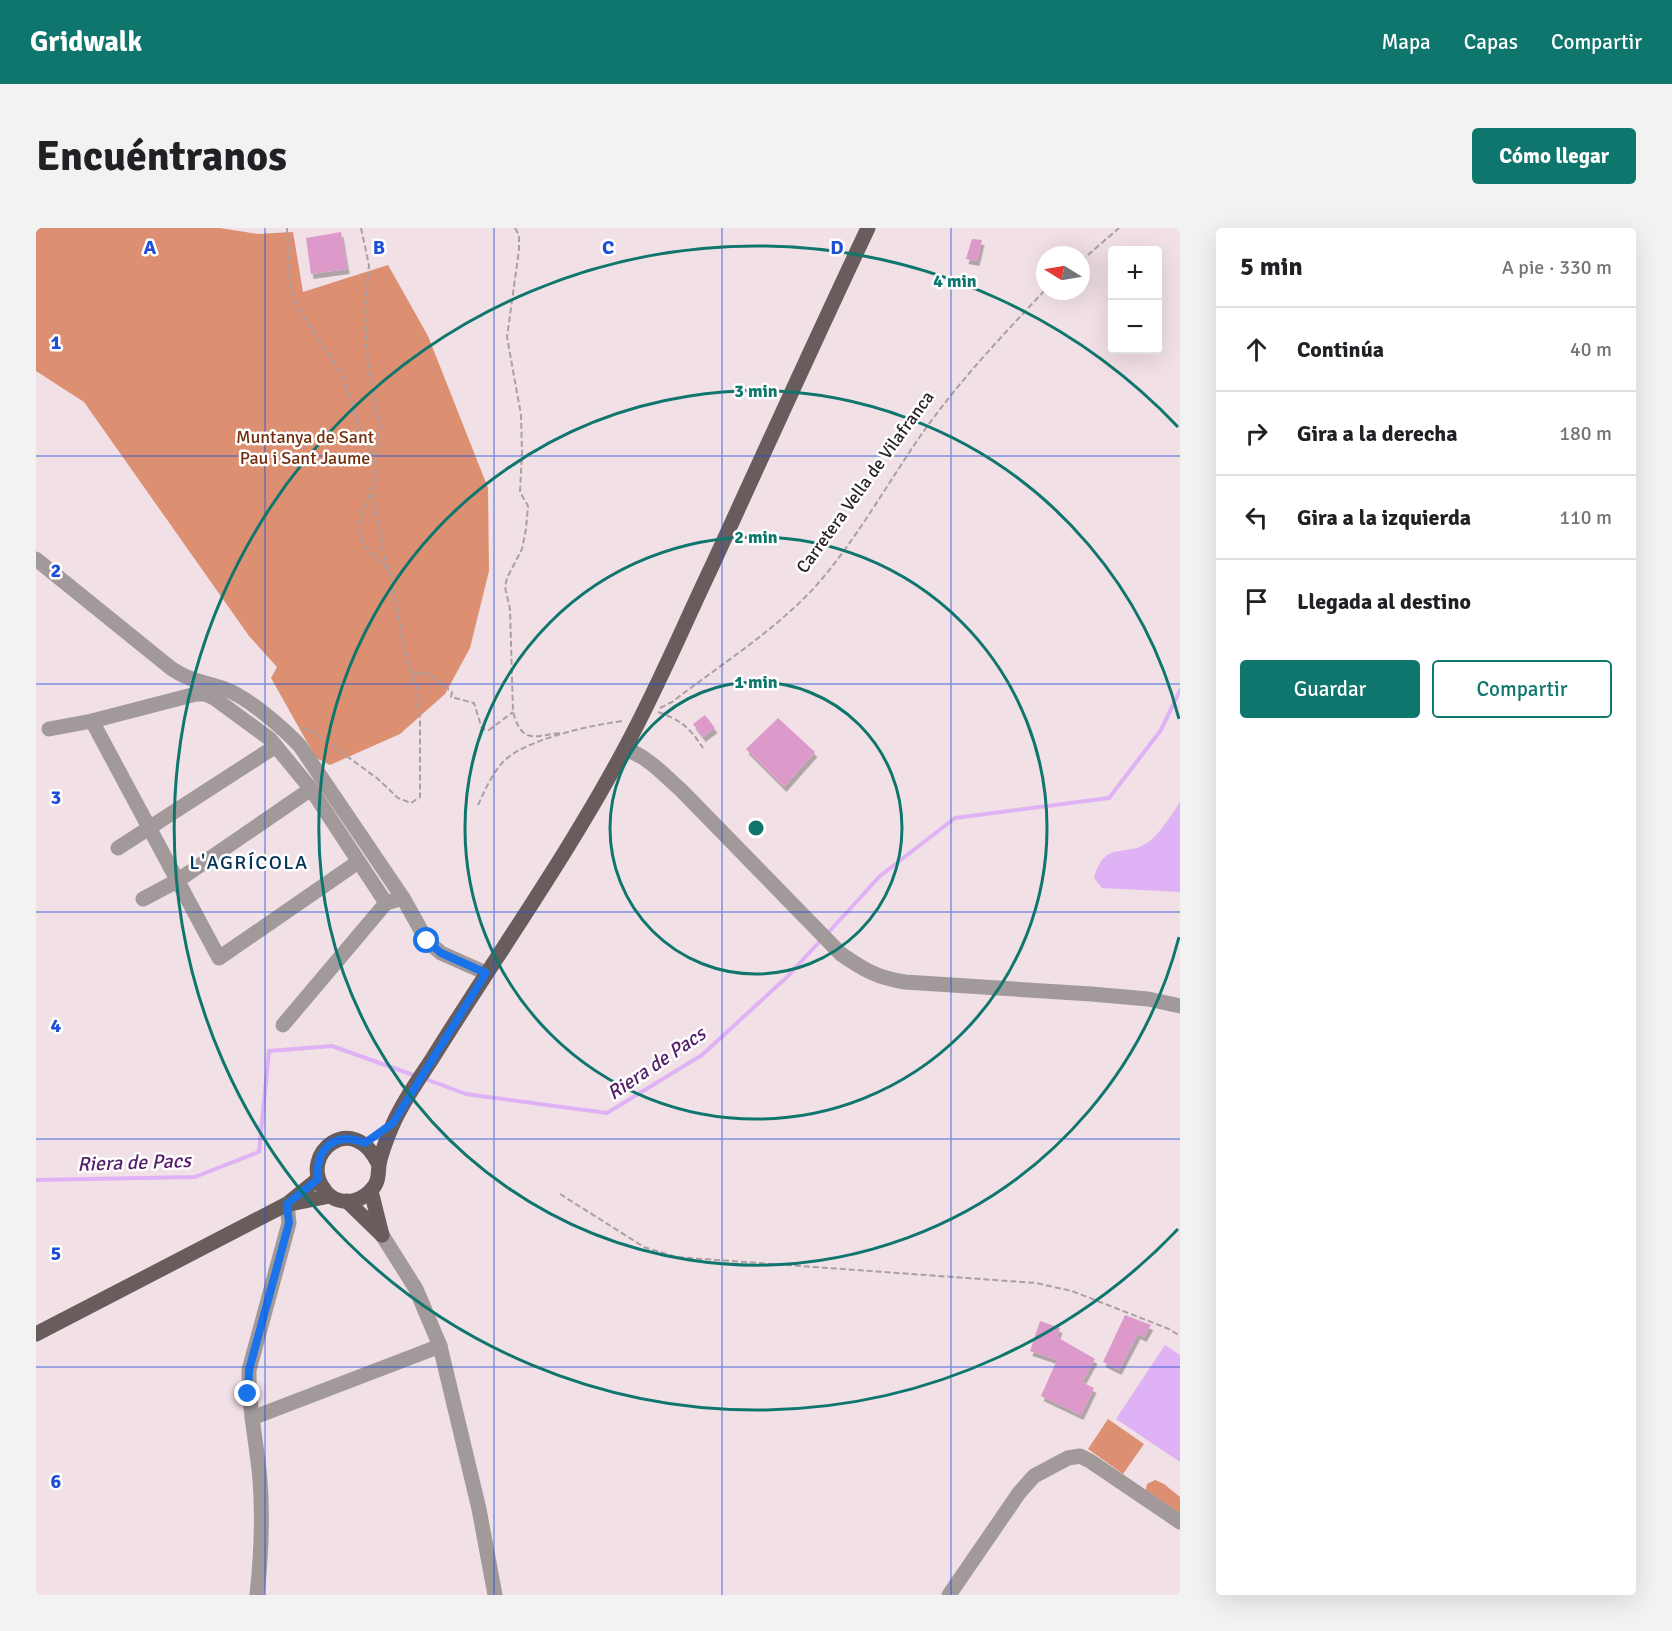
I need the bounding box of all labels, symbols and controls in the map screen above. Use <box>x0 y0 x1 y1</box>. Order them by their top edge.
text: Gridwalk <box>30 25 142 59</box>
text: Mapa <box>1381 29 1431 55</box>
text: Capas <box>1464 29 1518 55</box>
text: Compartir <box>1551 29 1642 55</box>
button: Cómo llegar <box>1472 128 1636 184</box>
text: Encuéntranos <box>36 131 287 182</box>
text: A <box>144 235 157 260</box>
text: B <box>373 235 385 260</box>
text: C <box>602 235 614 260</box>
text: D <box>830 235 844 260</box>
north arrow <box>1036 246 1090 300</box>
map controls <box>1108 246 1162 354</box>
button: + <box>1108 246 1162 300</box>
text: 5 min <box>1240 251 1303 283</box>
text: A pie · 330 m <box>1502 255 1612 280</box>
text: 4 min <box>933 270 977 292</box>
button: − <box>1108 300 1162 354</box>
text: 1 <box>51 330 62 355</box>
icon: ahead <box>1240 333 1273 366</box>
text: Continúa <box>1297 336 1384 363</box>
text: 40 m <box>1570 337 1612 362</box>
text: 3 min <box>734 380 778 402</box>
street label: Carretera Vella de Vilafranca <box>791 387 939 577</box>
icon: right <box>1240 417 1273 450</box>
text: Gira a la derecha <box>1297 420 1458 447</box>
text: 180 m <box>1559 421 1612 446</box>
park label: Muntanya de Sant Pau i Sant Jaume <box>236 426 374 469</box>
icon: left <box>1240 501 1273 534</box>
text: Gira a la izquierda <box>1297 504 1471 531</box>
text: 110 m <box>1559 505 1612 530</box>
text: 2 min <box>734 526 778 548</box>
text: 2 <box>51 558 61 583</box>
icon: arrive <box>1240 585 1273 618</box>
text: Llegada al destino <box>1297 588 1471 615</box>
button: Guardar <box>1240 660 1420 718</box>
button: Compartir <box>1432 660 1612 718</box>
text: 1 min <box>734 671 778 693</box>
text: 3 <box>51 785 61 810</box>
centre of rings <box>746 818 766 838</box>
district label: L'AGRÍCOLA <box>189 850 309 875</box>
route start <box>413 927 439 953</box>
text: 4 <box>51 1013 62 1038</box>
water label: Riera de Pacs <box>602 1020 712 1105</box>
water label: Riera de Pacs <box>77 1148 193 1177</box>
text: 5 <box>51 1241 61 1266</box>
route end <box>234 1380 260 1406</box>
text: 6 <box>51 1469 62 1494</box>

